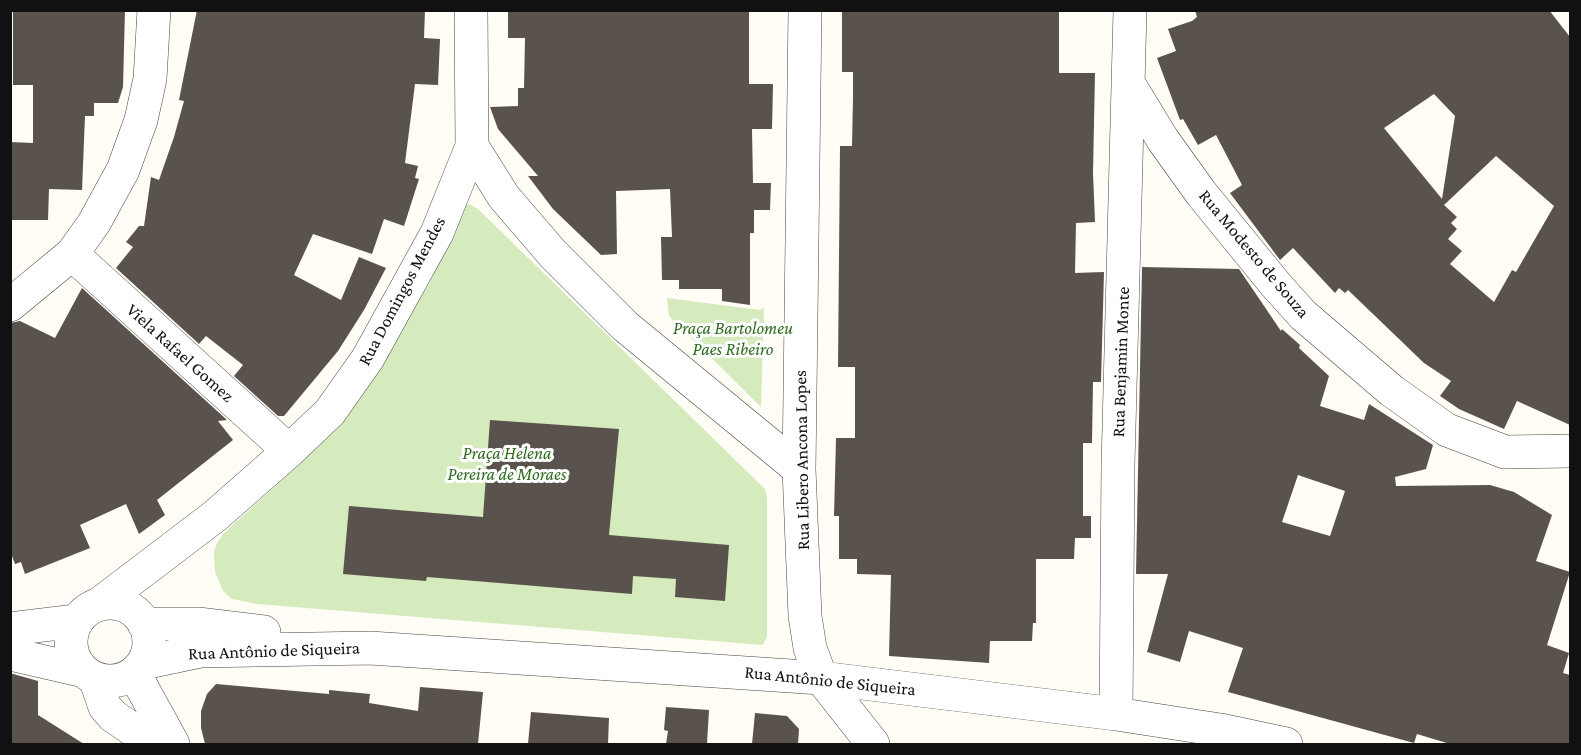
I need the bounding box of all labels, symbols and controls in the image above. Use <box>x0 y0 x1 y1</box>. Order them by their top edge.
street label: Rua Modesto de Souza <box>1194 185 1314 323</box>
street label: Rua Domingos Mendes <box>354 213 450 369</box>
street label: Rua Benjamin Monte <box>1108 286 1134 438</box>
street label: Viela Rafael Gomez <box>122 299 238 407</box>
park label: Praça Bartolomeu Paes Ribeiro <box>673 317 793 360</box>
street label: Rua Libero Ancona Lopes <box>790 370 814 550</box>
park label: Praça Helena Pereira de Moraes <box>448 442 566 484</box>
street label: Rua Antônio de Siqueira <box>188 637 360 665</box>
street label: Rua Antônio de Siqueira <box>743 661 917 701</box>

